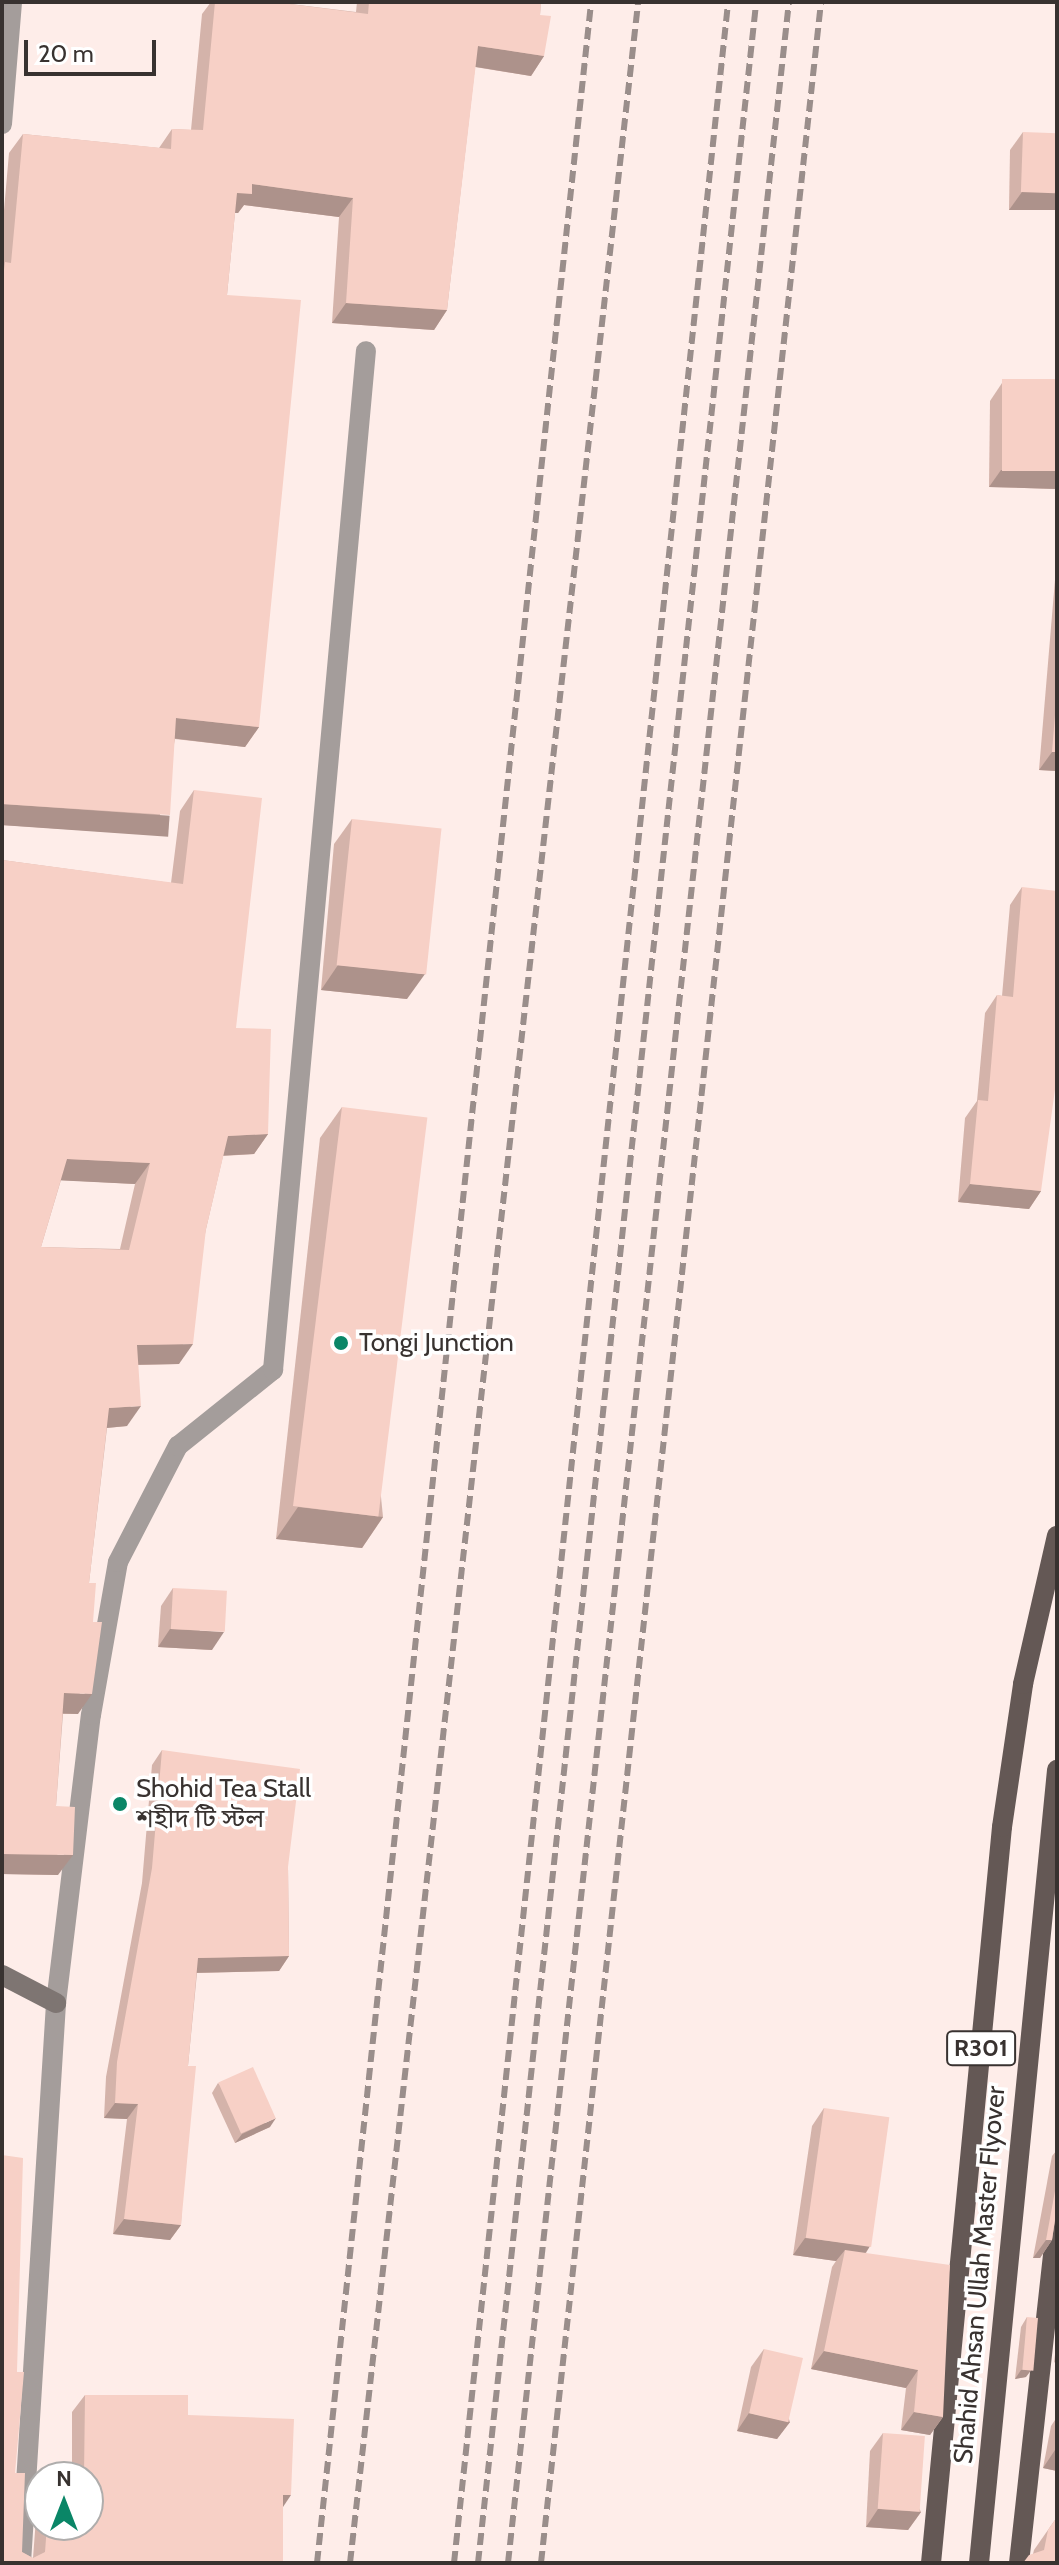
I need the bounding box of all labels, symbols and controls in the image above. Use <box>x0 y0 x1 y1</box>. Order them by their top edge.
scale bar <box>28 24 160 74</box>
text: 20 m <box>38 39 94 68</box>
place label: Tongi Junction <box>359 1327 514 1359</box>
marker: Tongi Junction <box>330 1332 352 1354</box>
place label: Shohid Tea Stall শহীদ টি স্টল <box>136 1773 311 1834</box>
marker: Shohid Tea Stall শহীদ টি স্টল <box>111 1795 129 1813</box>
road number: R301 <box>945 2028 1017 2068</box>
street label: Shahid Ahsan Ullah Master Flyover <box>948 2085 1012 2465</box>
north arrow <box>24 2461 104 2541</box>
text: N <box>56 2465 72 2492</box>

